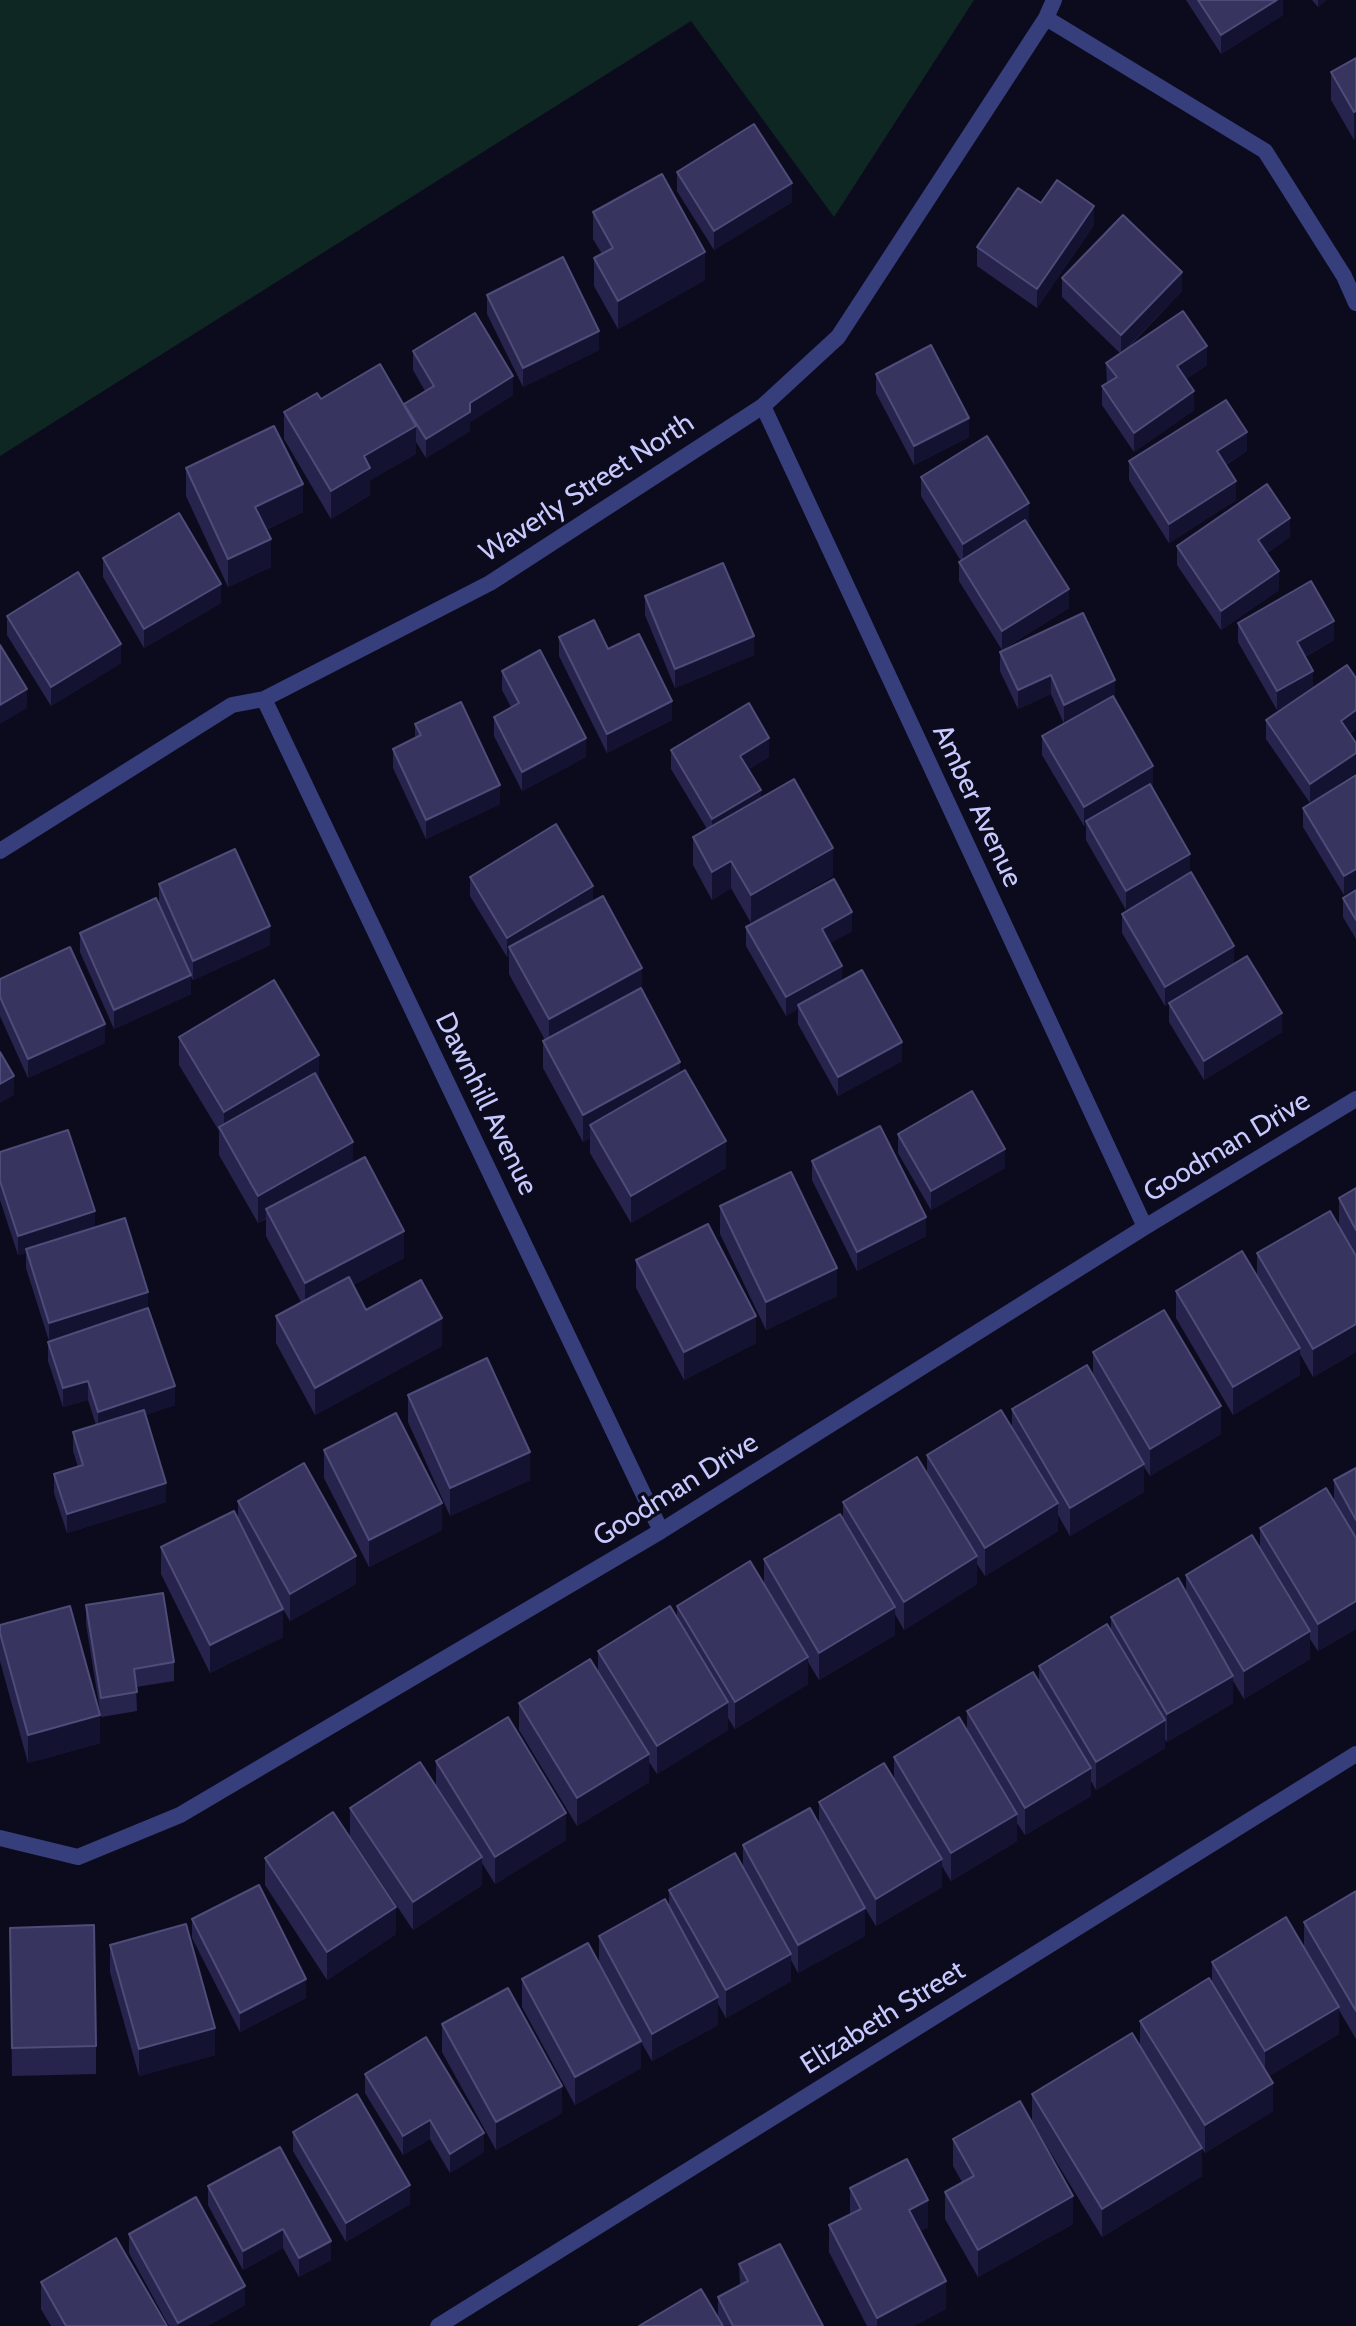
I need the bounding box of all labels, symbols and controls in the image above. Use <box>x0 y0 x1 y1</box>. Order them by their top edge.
street label: Waverly Street North <box>474 406 700 570</box>
street label: Amber Avenue <box>925 719 1029 893</box>
street label: Dawnhill Avenue <box>427 1007 545 1201</box>
street label: Goodman Drive <box>1138 1084 1316 1210</box>
street label: Goodman Drive <box>587 1426 765 1554</box>
street label: Elizabeth Street <box>795 1954 971 2082</box>

